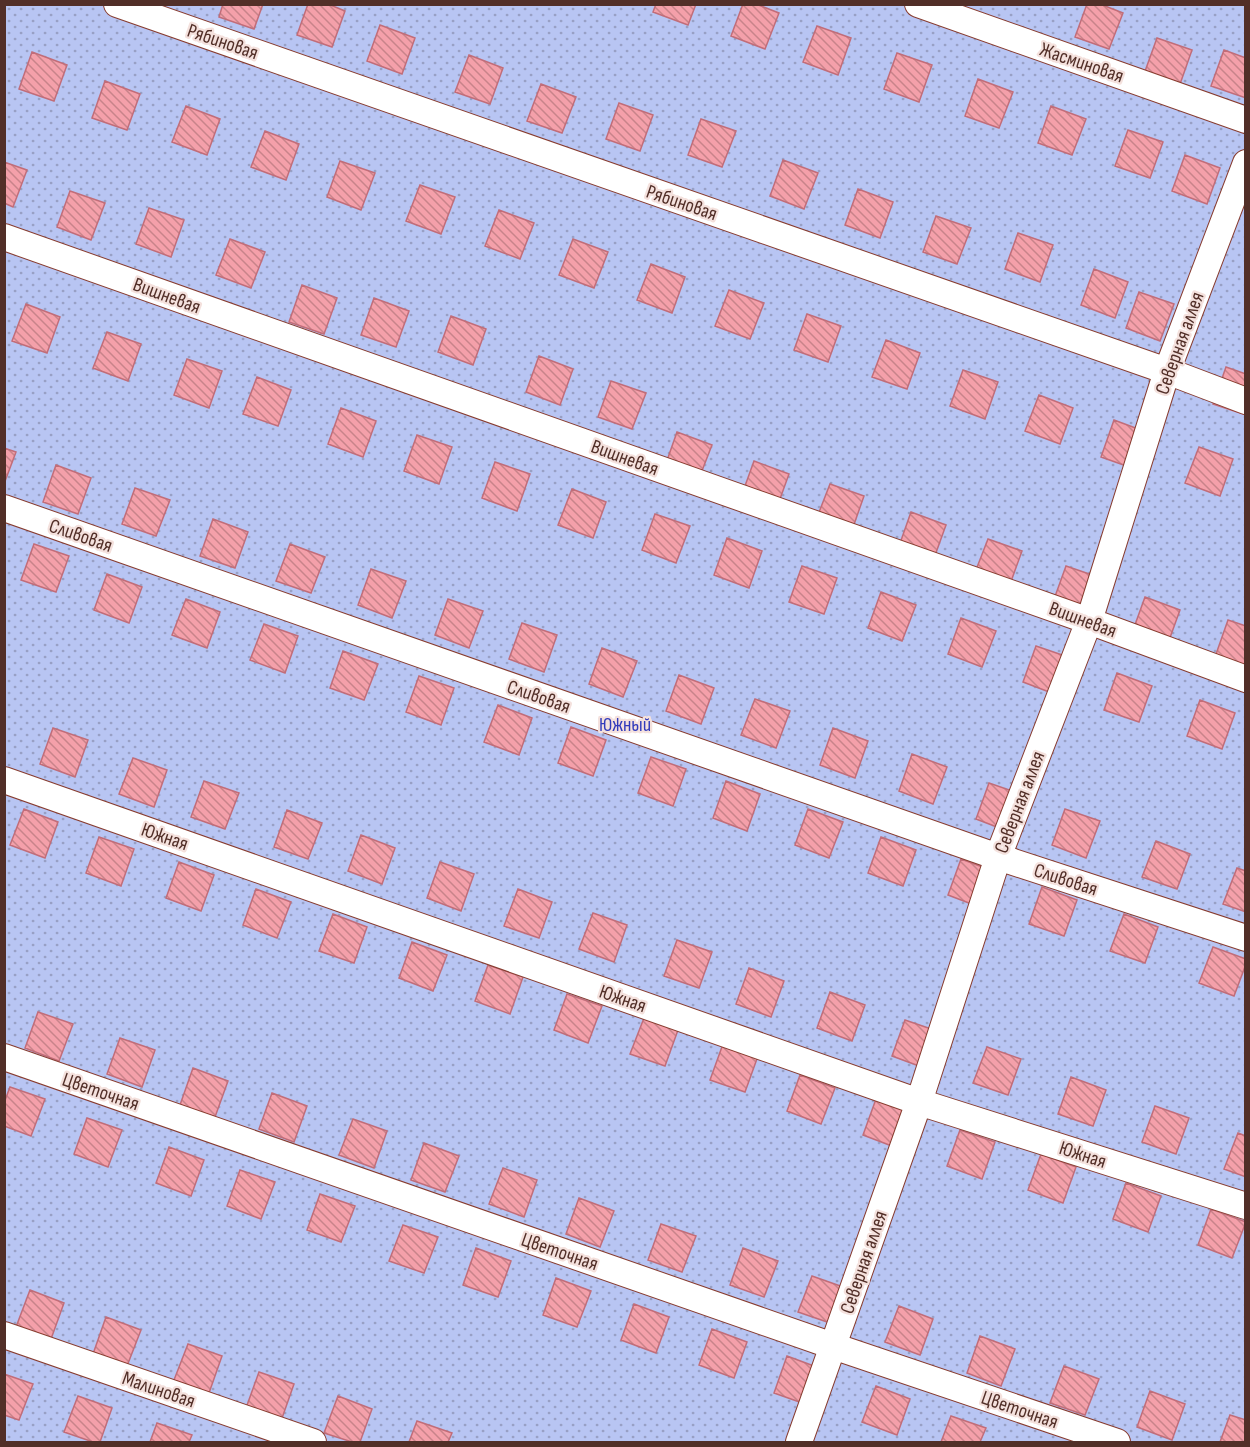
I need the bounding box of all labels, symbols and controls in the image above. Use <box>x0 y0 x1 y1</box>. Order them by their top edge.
street label: Рябиновая <box>184 19 261 65</box>
street label: Жасминовая <box>1036 37 1127 89</box>
street label: Рябиновая <box>643 180 720 226</box>
street label: Вишневая <box>130 273 204 319</box>
street label: Северная аллея <box>1150 289 1210 398</box>
street label: Вишневая <box>588 435 662 481</box>
street label: Сливовая <box>46 514 116 558</box>
street label: Вишневая <box>1046 597 1120 643</box>
street label: Сливовая <box>504 675 574 719</box>
park label: Южный <box>599 713 651 737</box>
street label: Северная аллея <box>990 748 1050 857</box>
street label: Южная <box>138 818 191 856</box>
street label: Сливовая <box>1031 858 1101 901</box>
street label: Южная <box>596 980 649 1018</box>
street label: Цветочная <box>59 1068 142 1116</box>
street label: Южная <box>1056 1136 1109 1174</box>
street label: Северная аллея <box>835 1208 893 1317</box>
street label: Цветочная <box>518 1228 601 1276</box>
street label: Малиновая <box>119 1366 198 1414</box>
street label: Цветочная <box>978 1386 1061 1434</box>

